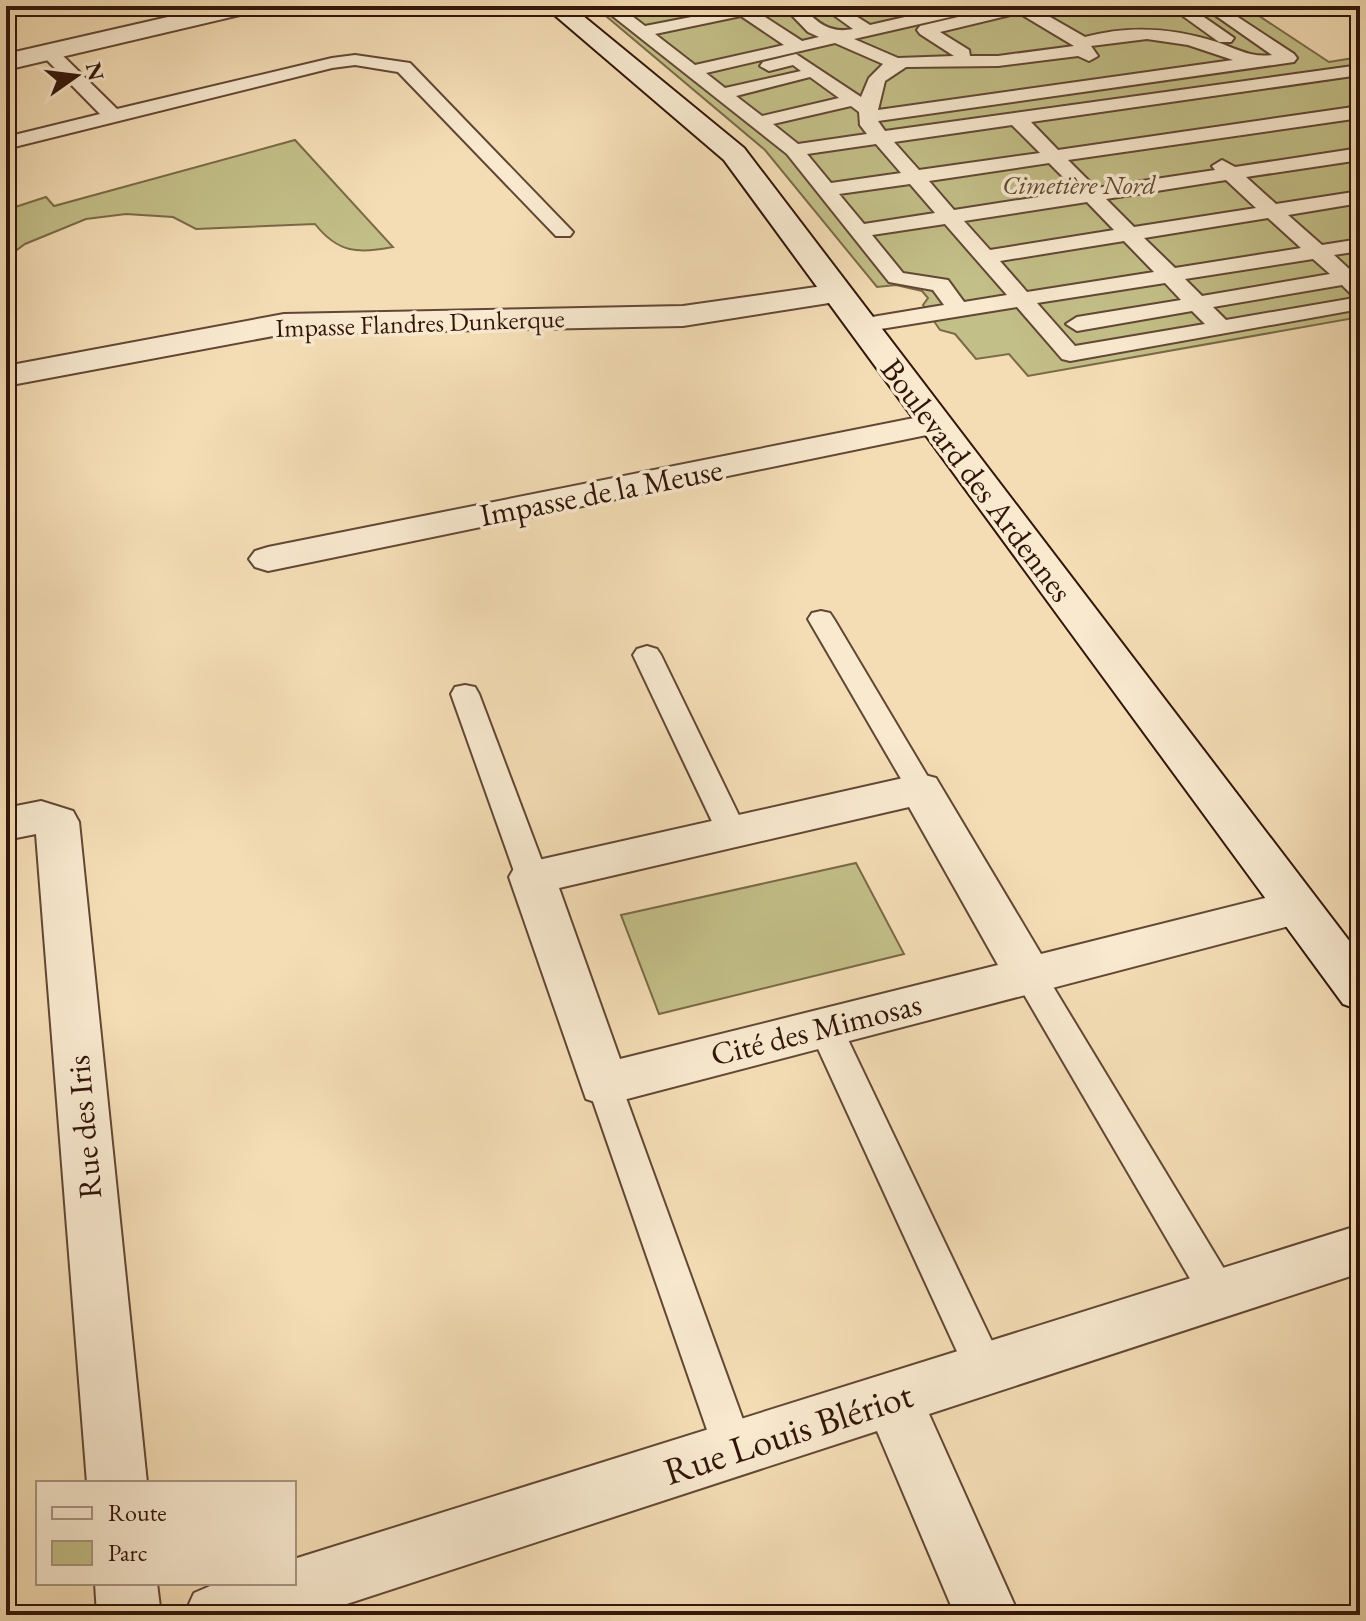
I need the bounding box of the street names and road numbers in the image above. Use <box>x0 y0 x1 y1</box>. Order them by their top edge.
street label: Impasse Flandres Dunkerque <box>275 301 565 345</box>
street label: Boulevard des Ardennes <box>872 350 1082 610</box>
street label: Impasse de la Meuse <box>476 448 726 536</box>
street label: Cité des Mimosas <box>706 983 926 1075</box>
street label: Rue des Iris <box>57 1054 111 1200</box>
street label: Rue Louis Blériot <box>657 1369 919 1496</box>

